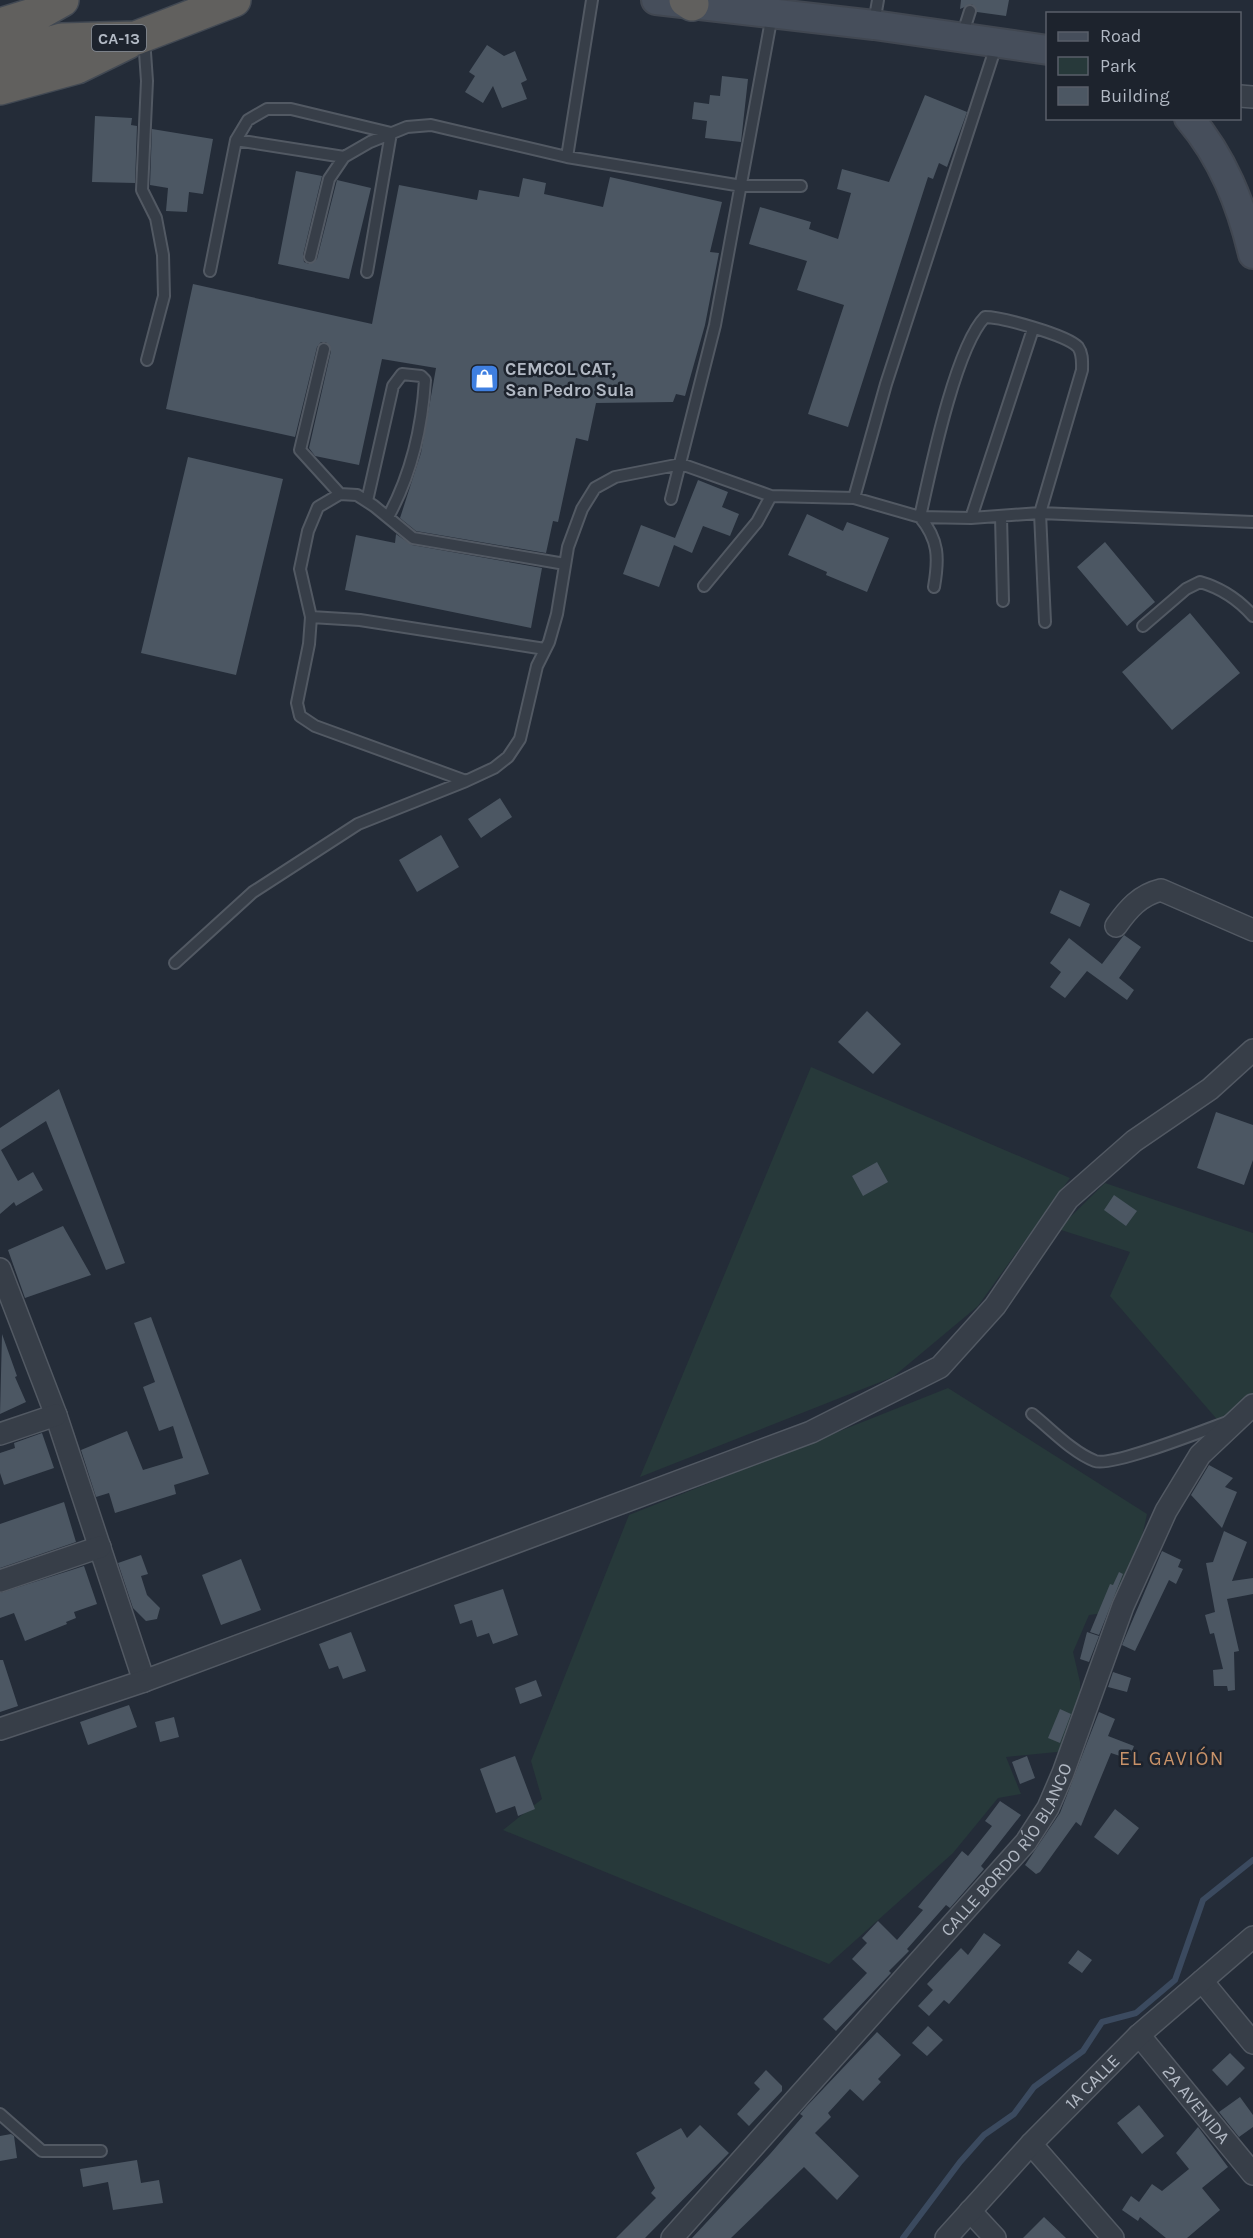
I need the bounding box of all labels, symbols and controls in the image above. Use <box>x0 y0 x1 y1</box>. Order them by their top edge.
legend <box>1046 12 1241 120</box>
road number: CA-13 <box>92 25 146 51</box>
text: Road <box>1100 25 1141 47</box>
text: Park <box>1100 55 1137 77</box>
text: Building <box>1100 85 1170 107</box>
place label: CEMCOL CAT, San Pedro Sula <box>505 358 634 401</box>
shop icon: CEMCOL CAT, San Pedro Sula <box>468 363 500 395</box>
district label: EL GAVIÓN <box>1119 1746 1225 1770</box>
street label: CALLE BORDO RÍO BLANCO <box>936 1760 1077 1941</box>
street label: 1A CALLE <box>1060 2050 1124 2114</box>
street label: 2A AVENIDA <box>1158 2061 1235 2148</box>

